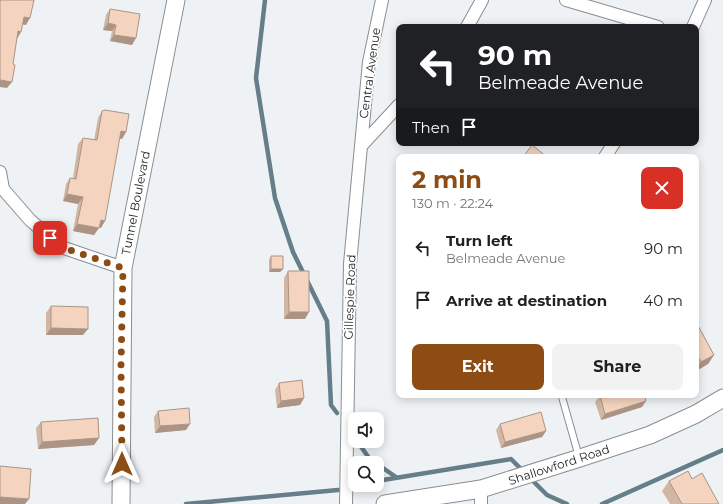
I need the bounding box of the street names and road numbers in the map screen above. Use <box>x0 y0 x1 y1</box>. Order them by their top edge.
street label: Central Avenue <box>356 27 383 119</box>
street label: Tunnel Boulevard <box>118 150 153 256</box>
street label: Gillespie Road <box>341 254 358 340</box>
street label: Shallowford Road <box>506 441 611 488</box>

